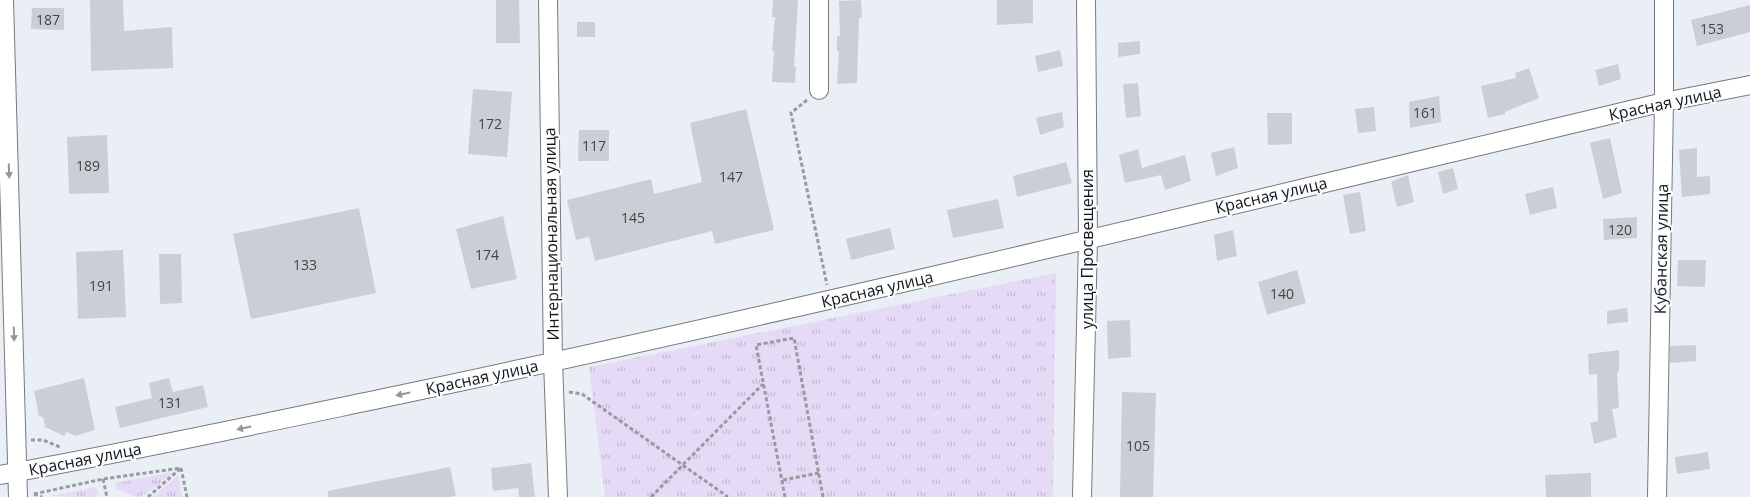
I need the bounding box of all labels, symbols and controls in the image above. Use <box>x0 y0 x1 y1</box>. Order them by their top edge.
house number: 187 <box>36 10 60 29</box>
house number: 153 <box>1700 19 1724 38</box>
street label: Красная улица <box>1607 80 1723 126</box>
house number: 161 <box>1413 103 1437 122</box>
house number: 172 <box>478 114 502 133</box>
street label: Интернациональная улица <box>538 127 564 341</box>
house number: 117 <box>582 136 606 155</box>
house number: 189 <box>76 156 100 175</box>
one-way arrow <box>5 163 13 179</box>
house number: 147 <box>719 167 743 186</box>
street label: улица Просвещения <box>1076 169 1098 329</box>
street label: Красная улица <box>1213 171 1329 219</box>
street label: Кубанская улица <box>1649 184 1673 314</box>
house number: 145 <box>621 208 645 227</box>
house number: 120 <box>1608 220 1632 239</box>
house number: 174 <box>475 245 499 264</box>
house number: 133 <box>293 255 317 274</box>
street label: Красная улица <box>819 265 935 313</box>
house number: 191 <box>89 276 113 295</box>
house number: 140 <box>1270 284 1294 303</box>
one-way arrow <box>10 326 18 342</box>
street label: Красная улица <box>424 354 540 400</box>
one-way arrow <box>394 390 410 398</box>
house number: 131 <box>158 393 182 412</box>
one-way arrow <box>236 424 251 432</box>
house number: 105 <box>1126 436 1150 455</box>
street label: Красная улица <box>27 437 143 481</box>

